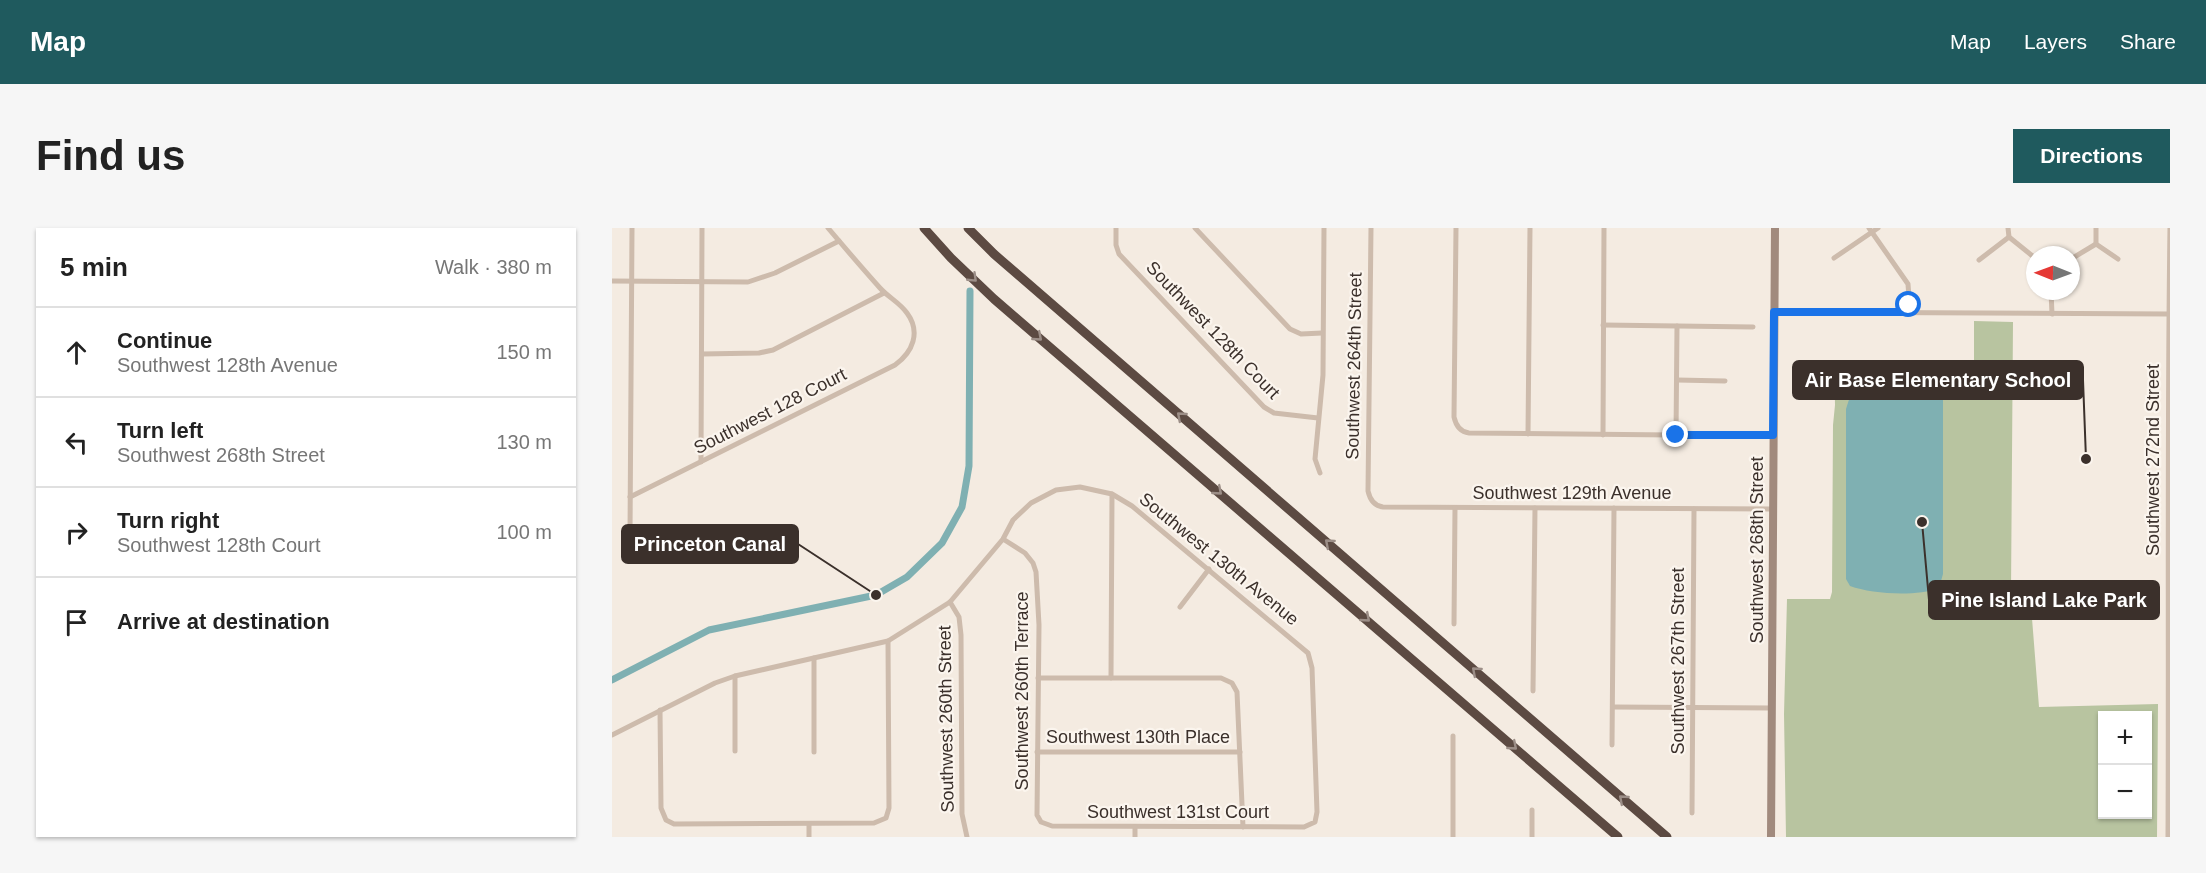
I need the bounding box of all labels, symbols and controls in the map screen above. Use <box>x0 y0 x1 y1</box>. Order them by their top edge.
text: Map <box>30 26 86 57</box>
text: Map <box>1950 30 1991 53</box>
text: Layers <box>2024 30 2087 53</box>
text: Share <box>2120 30 2176 53</box>
button: Directions <box>2013 129 2170 183</box>
text: Find us <box>36 132 185 179</box>
north arrow <box>2026 246 2080 300</box>
text: 5 min <box>60 252 128 282</box>
text: Walk · 380 m <box>435 256 552 278</box>
street label: Southwest 128th Court <box>1142 257 1284 403</box>
one-way arrow <box>965 271 976 282</box>
street label: Southwest 264th Street <box>1342 272 1366 460</box>
route start <box>1895 291 1921 317</box>
text: Continue <box>117 328 212 353</box>
one-way arrow <box>1031 330 1042 341</box>
icon: ahead <box>60 336 93 369</box>
text: 150 m <box>496 341 552 363</box>
text: Southwest 128th Avenue <box>117 354 338 376</box>
callout: Air Base Elementary School <box>1793 361 2083 399</box>
street label: Southwest 128 Court <box>691 364 849 458</box>
street label: Southwest 272nd Street <box>2143 364 2163 556</box>
text: Air Base Elementary School <box>1805 369 2071 391</box>
one-way arrow <box>1177 412 1188 423</box>
text: Turn left <box>117 418 203 443</box>
route end <box>1662 421 1688 447</box>
icon: left <box>60 426 93 459</box>
text: 130 m <box>496 431 552 453</box>
text: Southwest 268th Street <box>117 444 325 466</box>
street label: Southwest 268th Street <box>1747 456 1767 644</box>
street label: Southwest 129th Avenue <box>1473 483 1671 503</box>
one-way arrow <box>1211 484 1222 495</box>
street label: Southwest 130th Avenue <box>1135 489 1303 629</box>
text: Turn right <box>117 508 219 533</box>
icon: right <box>60 516 93 549</box>
text: 100 m <box>496 521 552 543</box>
callout: Princeton Canal <box>622 525 798 563</box>
text: Princeton Canal <box>634 533 786 555</box>
text: Southwest 128th Court <box>117 534 320 556</box>
one-way arrow <box>1325 539 1336 550</box>
street label: Southwest 267th Street <box>1668 567 1688 755</box>
callout: Pine Island Lake Park <box>1929 581 2159 619</box>
text: Pine Island Lake Park <box>1941 589 2148 611</box>
street label: Southwest 260th Terrace <box>1012 592 1032 790</box>
icon: arrive <box>60 606 93 639</box>
text: Arrive at destination <box>117 609 330 634</box>
one-way arrow <box>1359 611 1370 622</box>
street label: Southwest 260th Street <box>934 625 958 813</box>
one-way arrow <box>1472 667 1483 678</box>
map controls <box>2098 711 2152 819</box>
button: + <box>2098 711 2152 765</box>
street label: Southwest 130th Place <box>1046 727 1230 747</box>
one-way arrow <box>1506 739 1517 750</box>
button: − <box>2098 765 2152 819</box>
one-way arrow <box>1619 795 1630 806</box>
street label: Southwest 131st Court <box>1087 802 1269 822</box>

